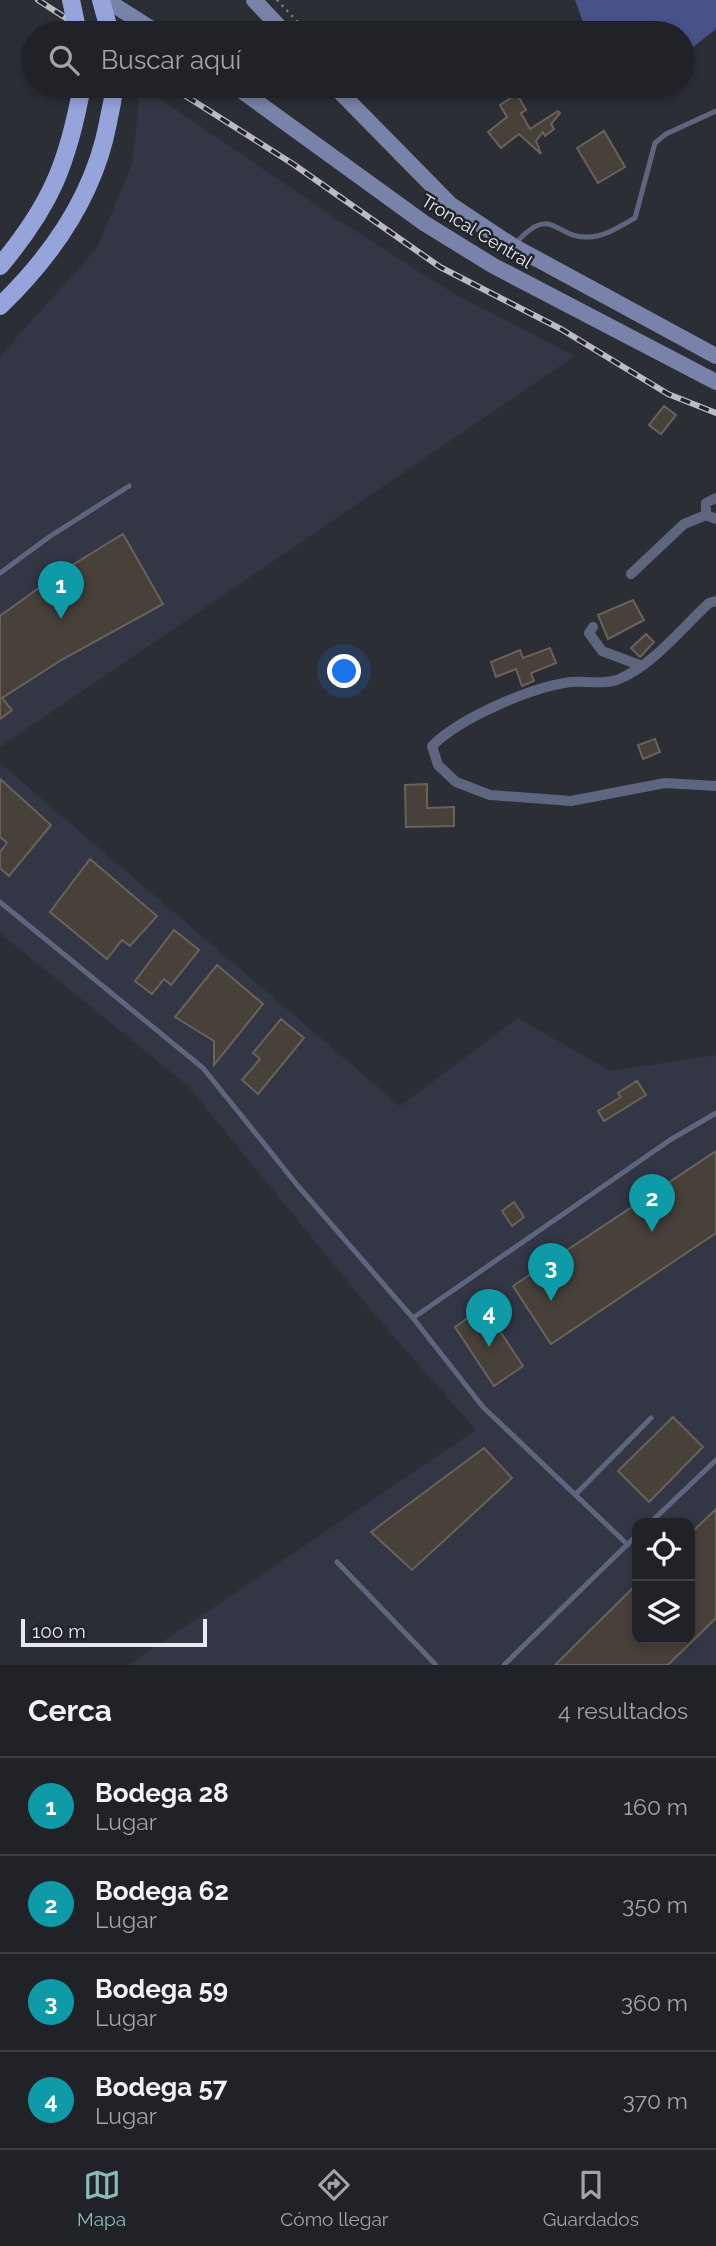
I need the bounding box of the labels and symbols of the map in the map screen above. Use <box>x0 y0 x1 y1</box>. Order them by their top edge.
street label: Troncal Central <box>418 190 536 272</box>
pin: 1 <box>38 561 84 619</box>
your location <box>327 654 361 688</box>
pin: 2 <box>629 1174 675 1232</box>
pin: 3 <box>528 1243 574 1301</box>
pin: 4 <box>466 1289 512 1347</box>
scale bar <box>21 1616 206 1648</box>

